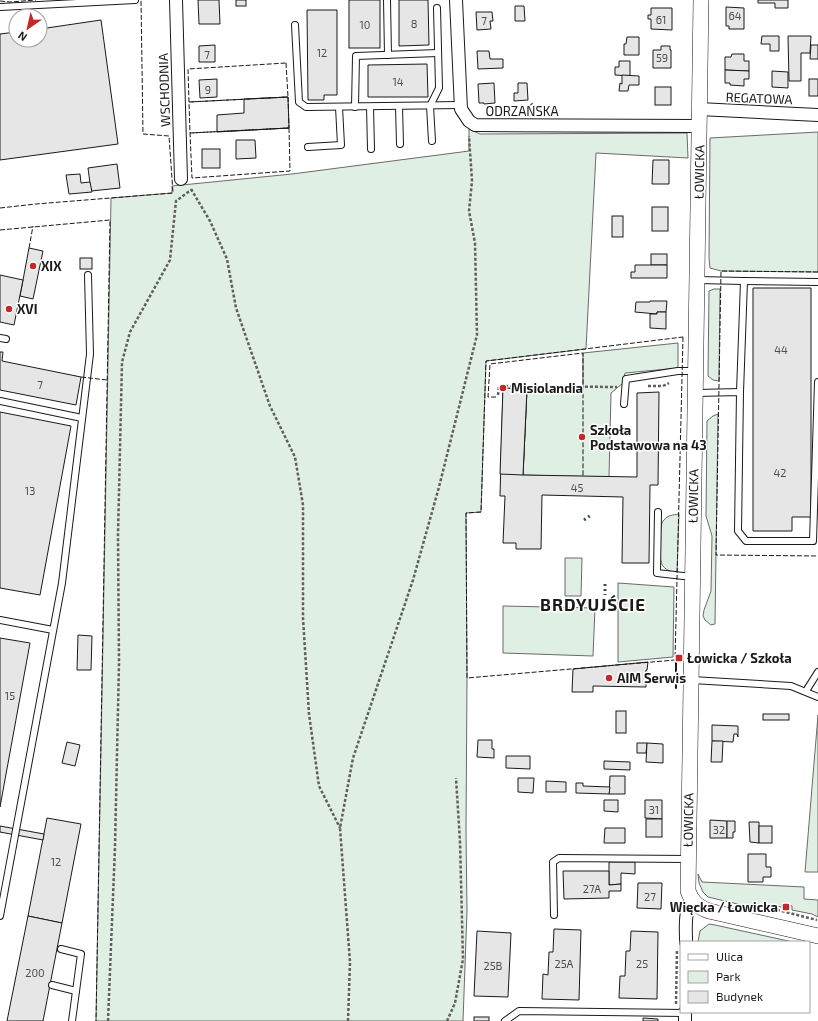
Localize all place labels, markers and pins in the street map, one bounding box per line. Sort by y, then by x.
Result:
place label: XIX [41,258,62,274]
marker: XIX [28,261,38,271]
place label: XVI [17,301,38,317]
marker: XVI [4,304,14,314]
place label: Misiolandia [511,380,583,396]
marker: Misiolandia [498,383,508,393]
place label: Szkoła Podstawowa na 43 [590,422,707,453]
marker: Szkoła Podstawowa na 43 [577,432,587,442]
place label: Łowicka / Szkoła [687,650,792,666]
marker: Łowicka / Szkoła [674,653,684,663]
place label: AIM Serwis [617,670,686,686]
marker: AIM Serwis [604,673,614,683]
place label: Więcka / Łowicka [670,899,778,915]
marker: Więcka / Łowicka [781,902,791,912]

